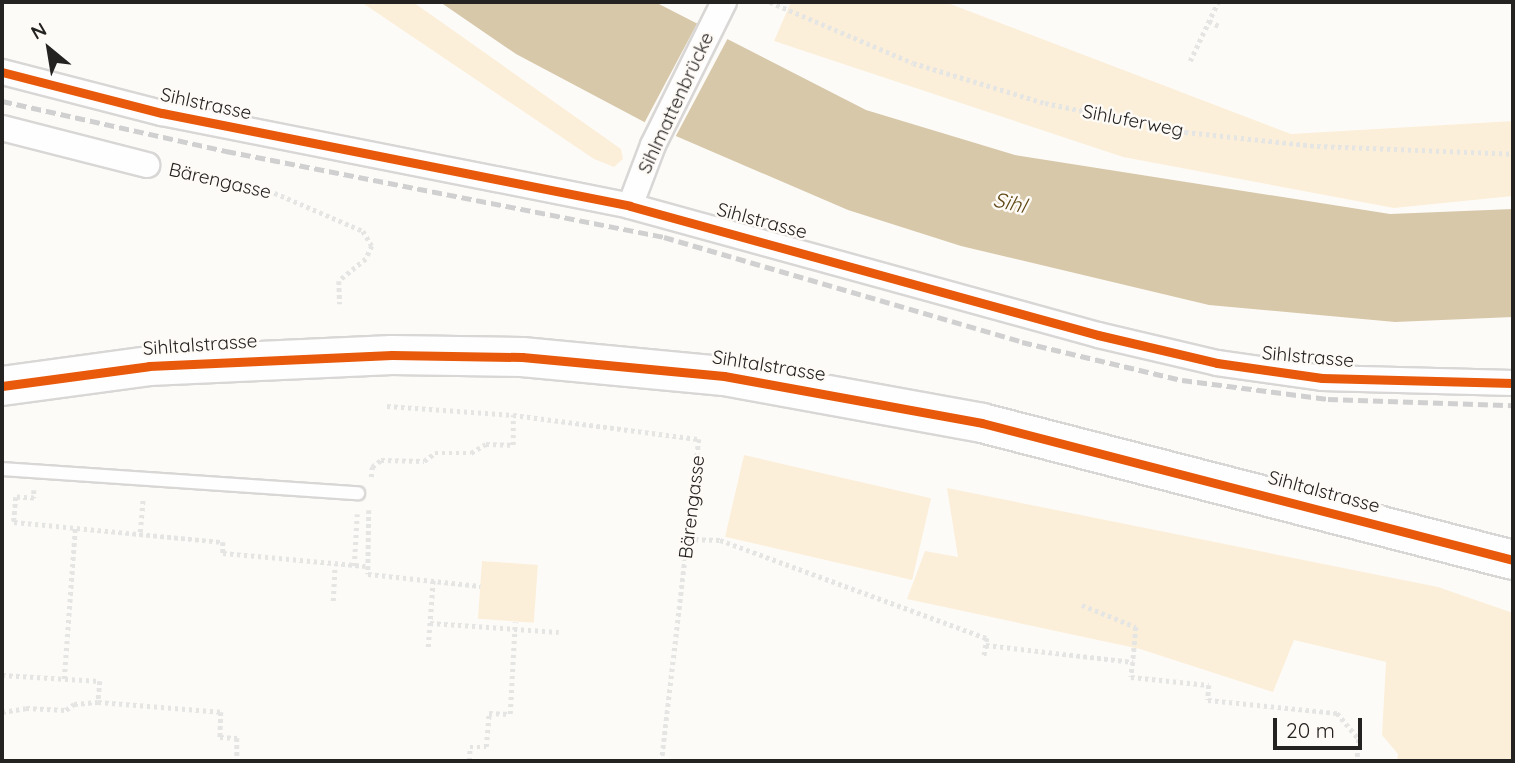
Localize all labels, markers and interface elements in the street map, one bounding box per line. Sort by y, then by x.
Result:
north arrow [14,14,84,84]
text: N [26,17,51,45]
street label: Sihlmattenbrücke [633,29,719,177]
street label: Sihlstrasse [158,83,254,125]
street label: Sihluferweg [1080,100,1186,142]
street label: Bärengasse [167,158,273,204]
water label: Sihl [991,186,1029,218]
street label: Sihlstrasse [714,198,810,244]
street label: Sihltalstrasse [142,330,258,360]
street label: Sihlstrasse [1261,342,1355,372]
street label: Sihltalstrasse [711,346,827,386]
street label: Bärengasse [674,454,710,560]
street label: Sihltalstrasse [1266,466,1382,518]
scale bar [1277,704,1366,748]
text: 20 m [1286,717,1335,743]

